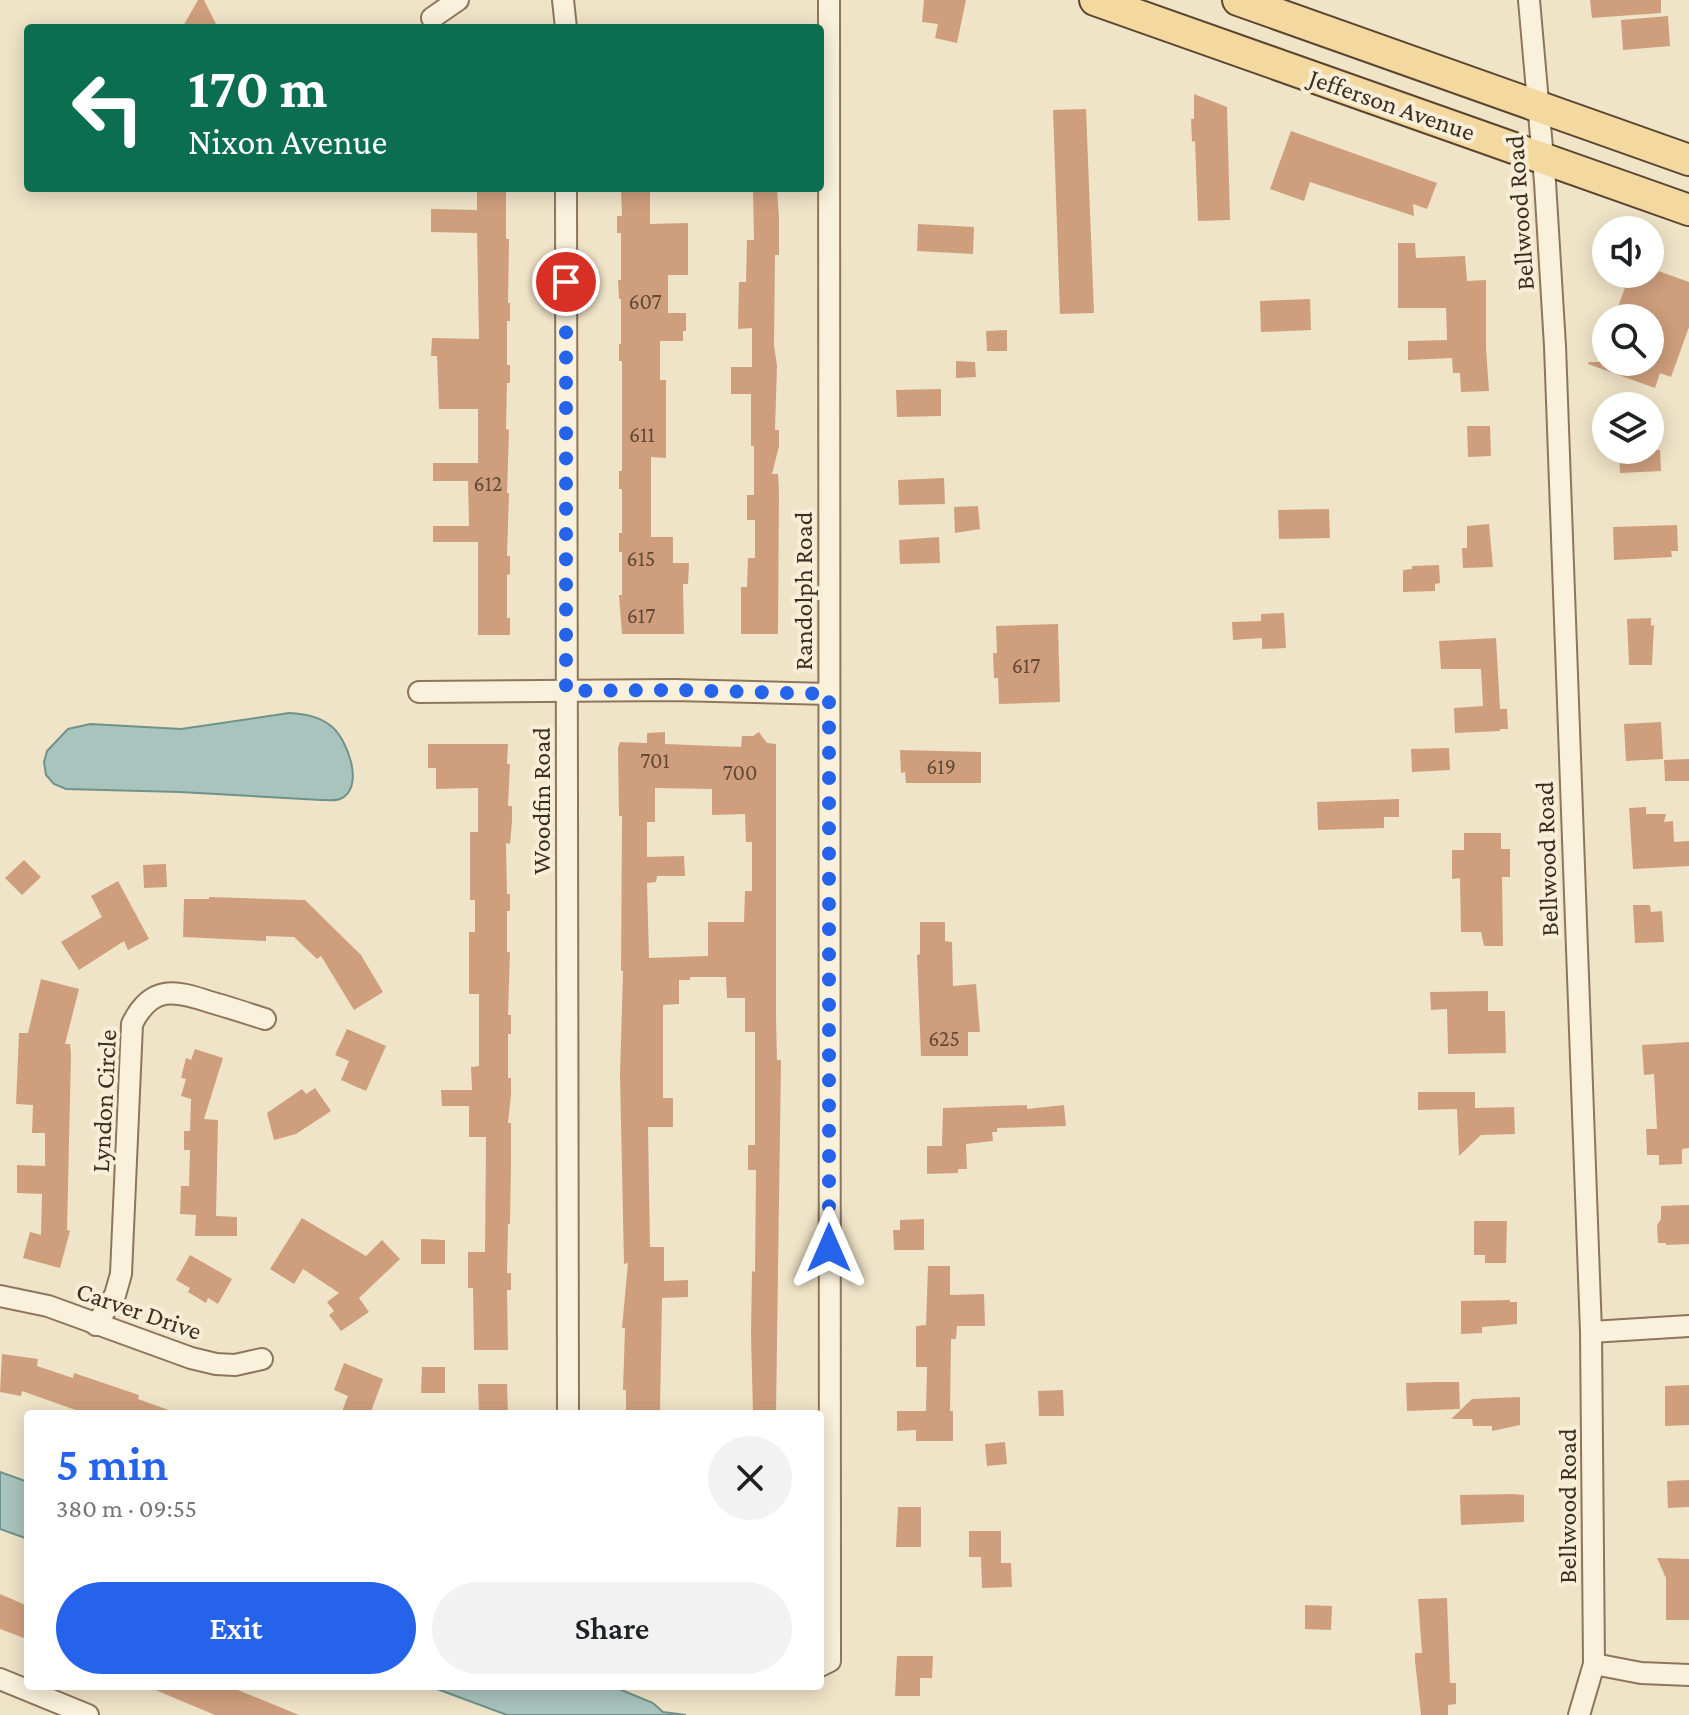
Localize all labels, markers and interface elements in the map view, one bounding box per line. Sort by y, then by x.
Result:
icon: left [56,56,160,160]
text: 170 m [188,57,327,119]
street label: Jefferson Avenue [1303,62,1479,147]
text: Nixon Avenue [188,122,387,162]
street label: Bellwood Road [1500,134,1540,291]
map controls [1592,216,1664,464]
button: sound [1592,216,1664,288]
pin [532,248,600,316]
icon: arrive [544,260,588,304]
house number: 607 [628,289,662,314]
button: search [1592,304,1664,376]
button: layers [1592,392,1664,464]
house number: 611 [629,422,655,447]
house number: 612 [474,471,502,496]
street label: Randolph Road [789,511,818,670]
house number: 615 [627,546,655,571]
house number: 617 [627,603,655,628]
house number: 617 [1012,653,1040,678]
street label: Woodfin Road [527,727,556,875]
house number: 701 [640,748,670,773]
house number: 619 [926,754,956,779]
house number: 700 [723,760,757,785]
street label: Bellwood Road [1530,781,1564,937]
house number: 625 [928,1026,960,1051]
street label: Lyndon Circle [86,1029,122,1173]
position arrow [787,1206,871,1290]
street label: Carver Drive [73,1276,205,1346]
street label: Bellwood Road [1553,1428,1582,1584]
button: close [708,1436,792,1520]
text: 5 min [56,1437,168,1490]
text: 380 m · 09:55 [56,1494,197,1523]
button: Exit [56,1582,416,1674]
button: Share [432,1582,792,1674]

